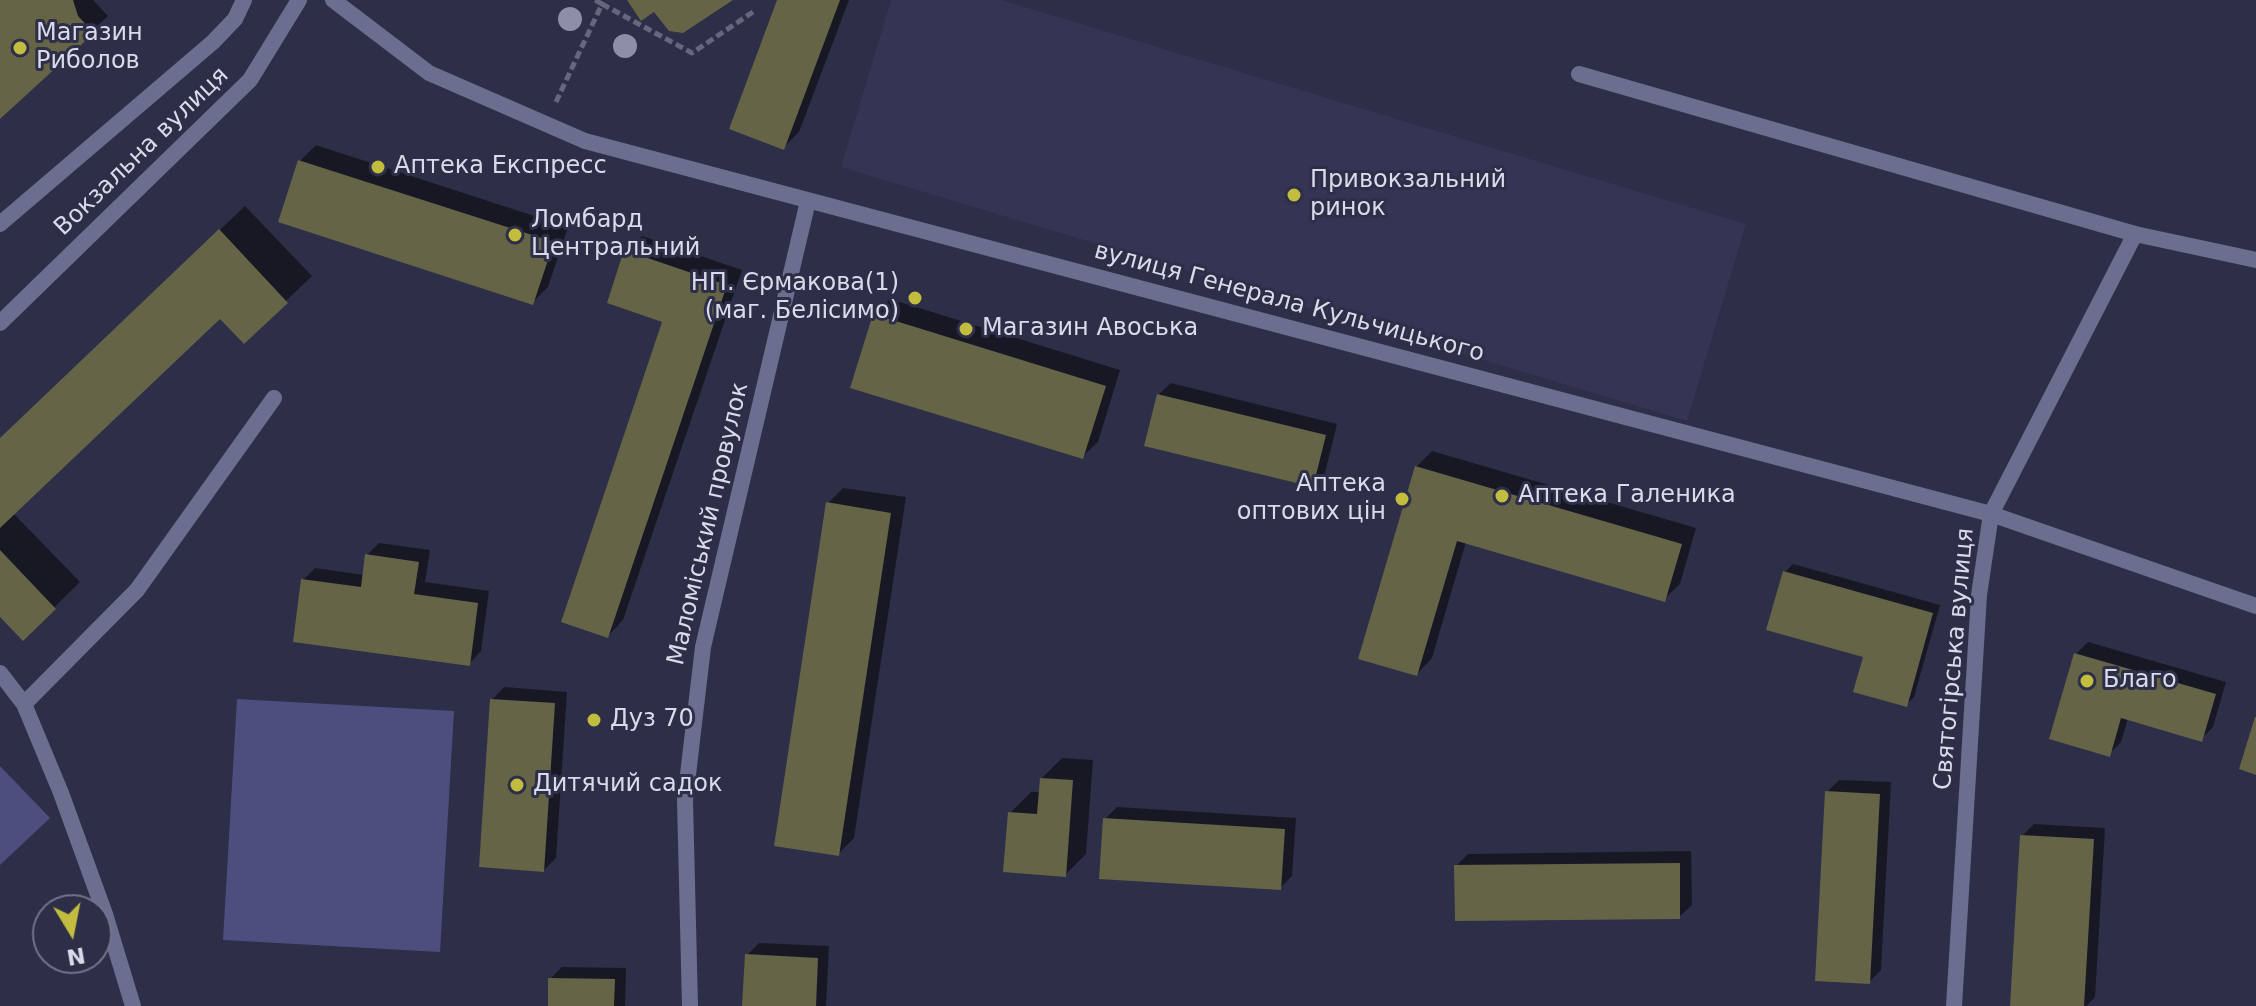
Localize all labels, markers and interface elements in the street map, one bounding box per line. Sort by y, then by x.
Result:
place label: Магазин Риболов [36,20,143,76]
marker: Магазин Риболов [11,39,29,57]
street label: Вокзальна вулиця [49,62,235,242]
place label: Аптека Експресс [394,153,607,181]
marker: Аптека Експресс [369,158,387,176]
place label: Привокзальний ринок [1310,167,1506,223]
marker: Привокзальний ринок [1285,186,1303,204]
place label: Ломбард Центральний [531,207,700,263]
marker: Ломбард Центральний [506,226,524,244]
street label: вулиця Генерала Кульчицького [1091,237,1487,369]
place label: НП. Єрмакова(1) (маг. Белісимо) [691,270,899,326]
marker: НП. Єрмакова(1) (маг. Белісимо) [906,289,924,307]
place label: Магазин Авоська [982,315,1198,343]
marker: Магазин Авоська [957,320,975,338]
street label: Маломіський провулок [662,380,756,668]
place label: Аптека оптових цін [1237,471,1386,527]
place label: Аптека Галеника [1518,482,1736,510]
marker: Аптека Галеника [1493,487,1511,505]
marker: Аптека оптових цін [1393,490,1411,508]
street label: Святогірська вулиця [1929,527,1981,791]
place label: Благо [2103,667,2177,695]
marker: Благо [2078,672,2096,690]
place label: Дуз 70 [610,706,694,734]
marker: Дуз 70 [585,711,603,729]
place label: Дитячий садок [533,771,722,799]
marker: Дитячий садок [508,776,526,794]
north arrow [32,894,112,974]
text: N [65,942,87,970]

